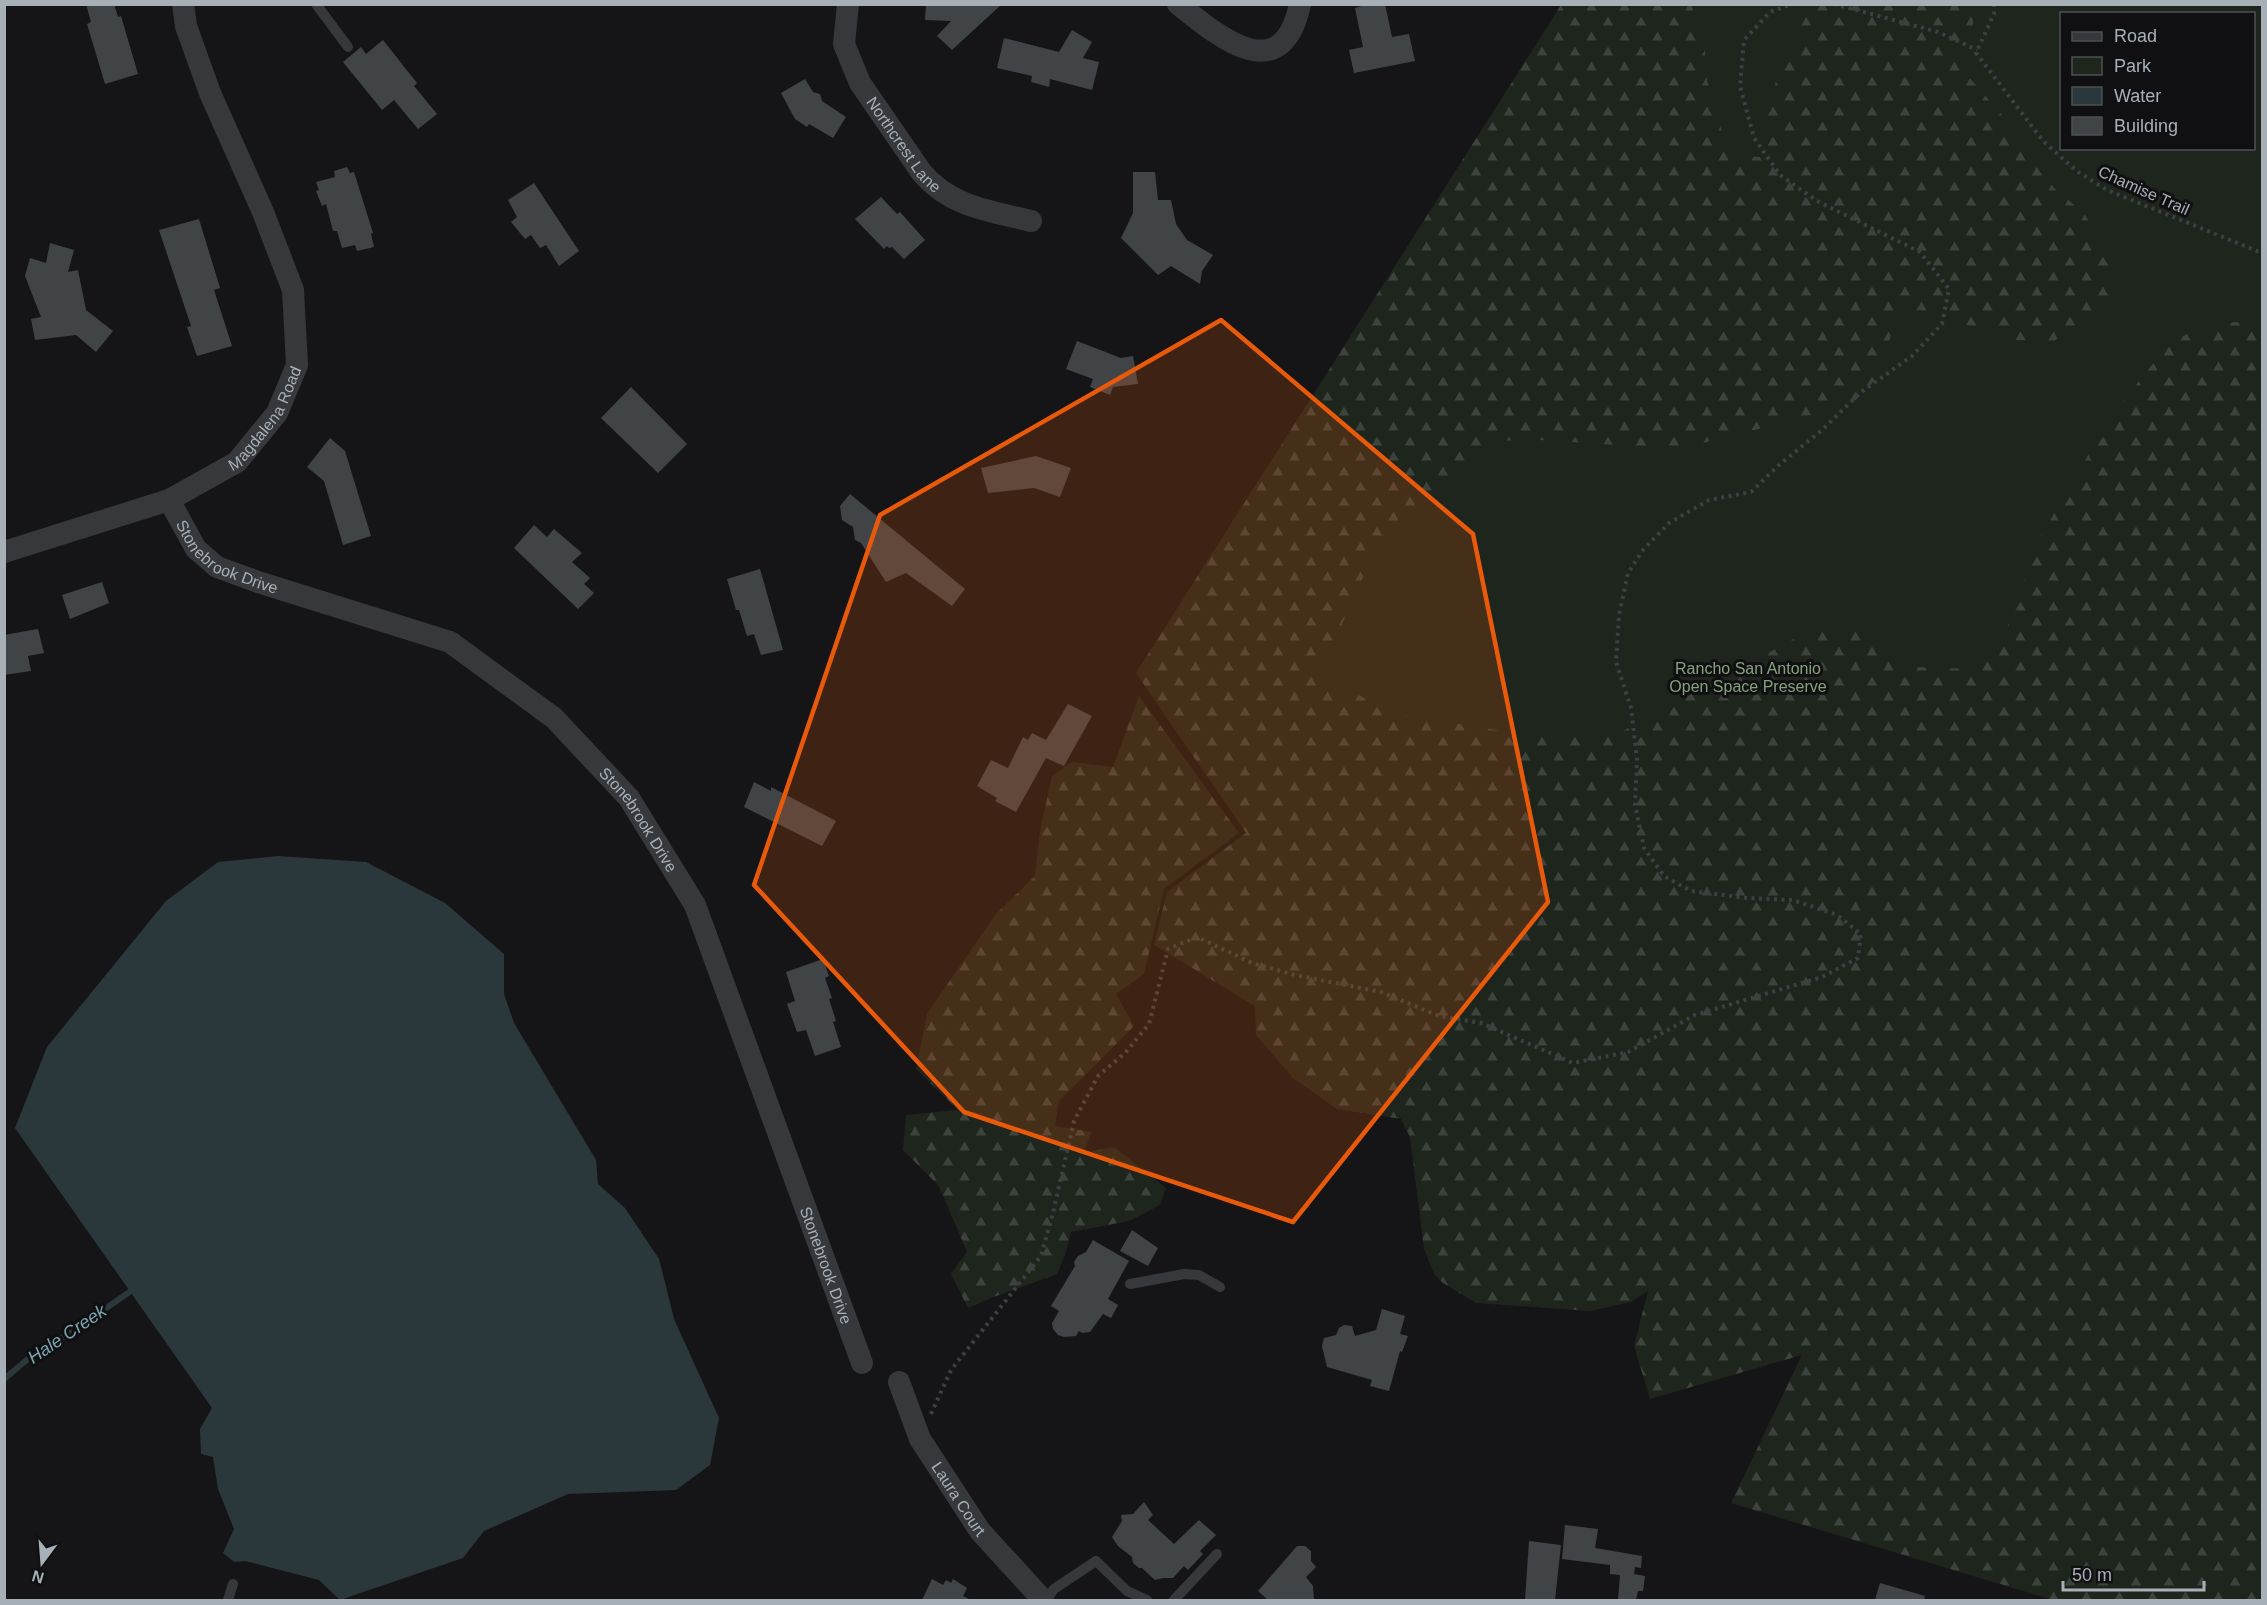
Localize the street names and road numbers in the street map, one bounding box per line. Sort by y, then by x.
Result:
street label: Northcrest Lane [863,94,944,196]
street label: Chamise Trail [2096,163,2192,218]
street label: Magdalena Road [225,364,304,474]
street label: Stonebrook Drive [173,517,280,597]
street label: Stonebrook Drive [596,764,680,875]
street label: Stonebrook Drive [797,1204,855,1326]
street label: Laura Court [928,1459,989,1540]

